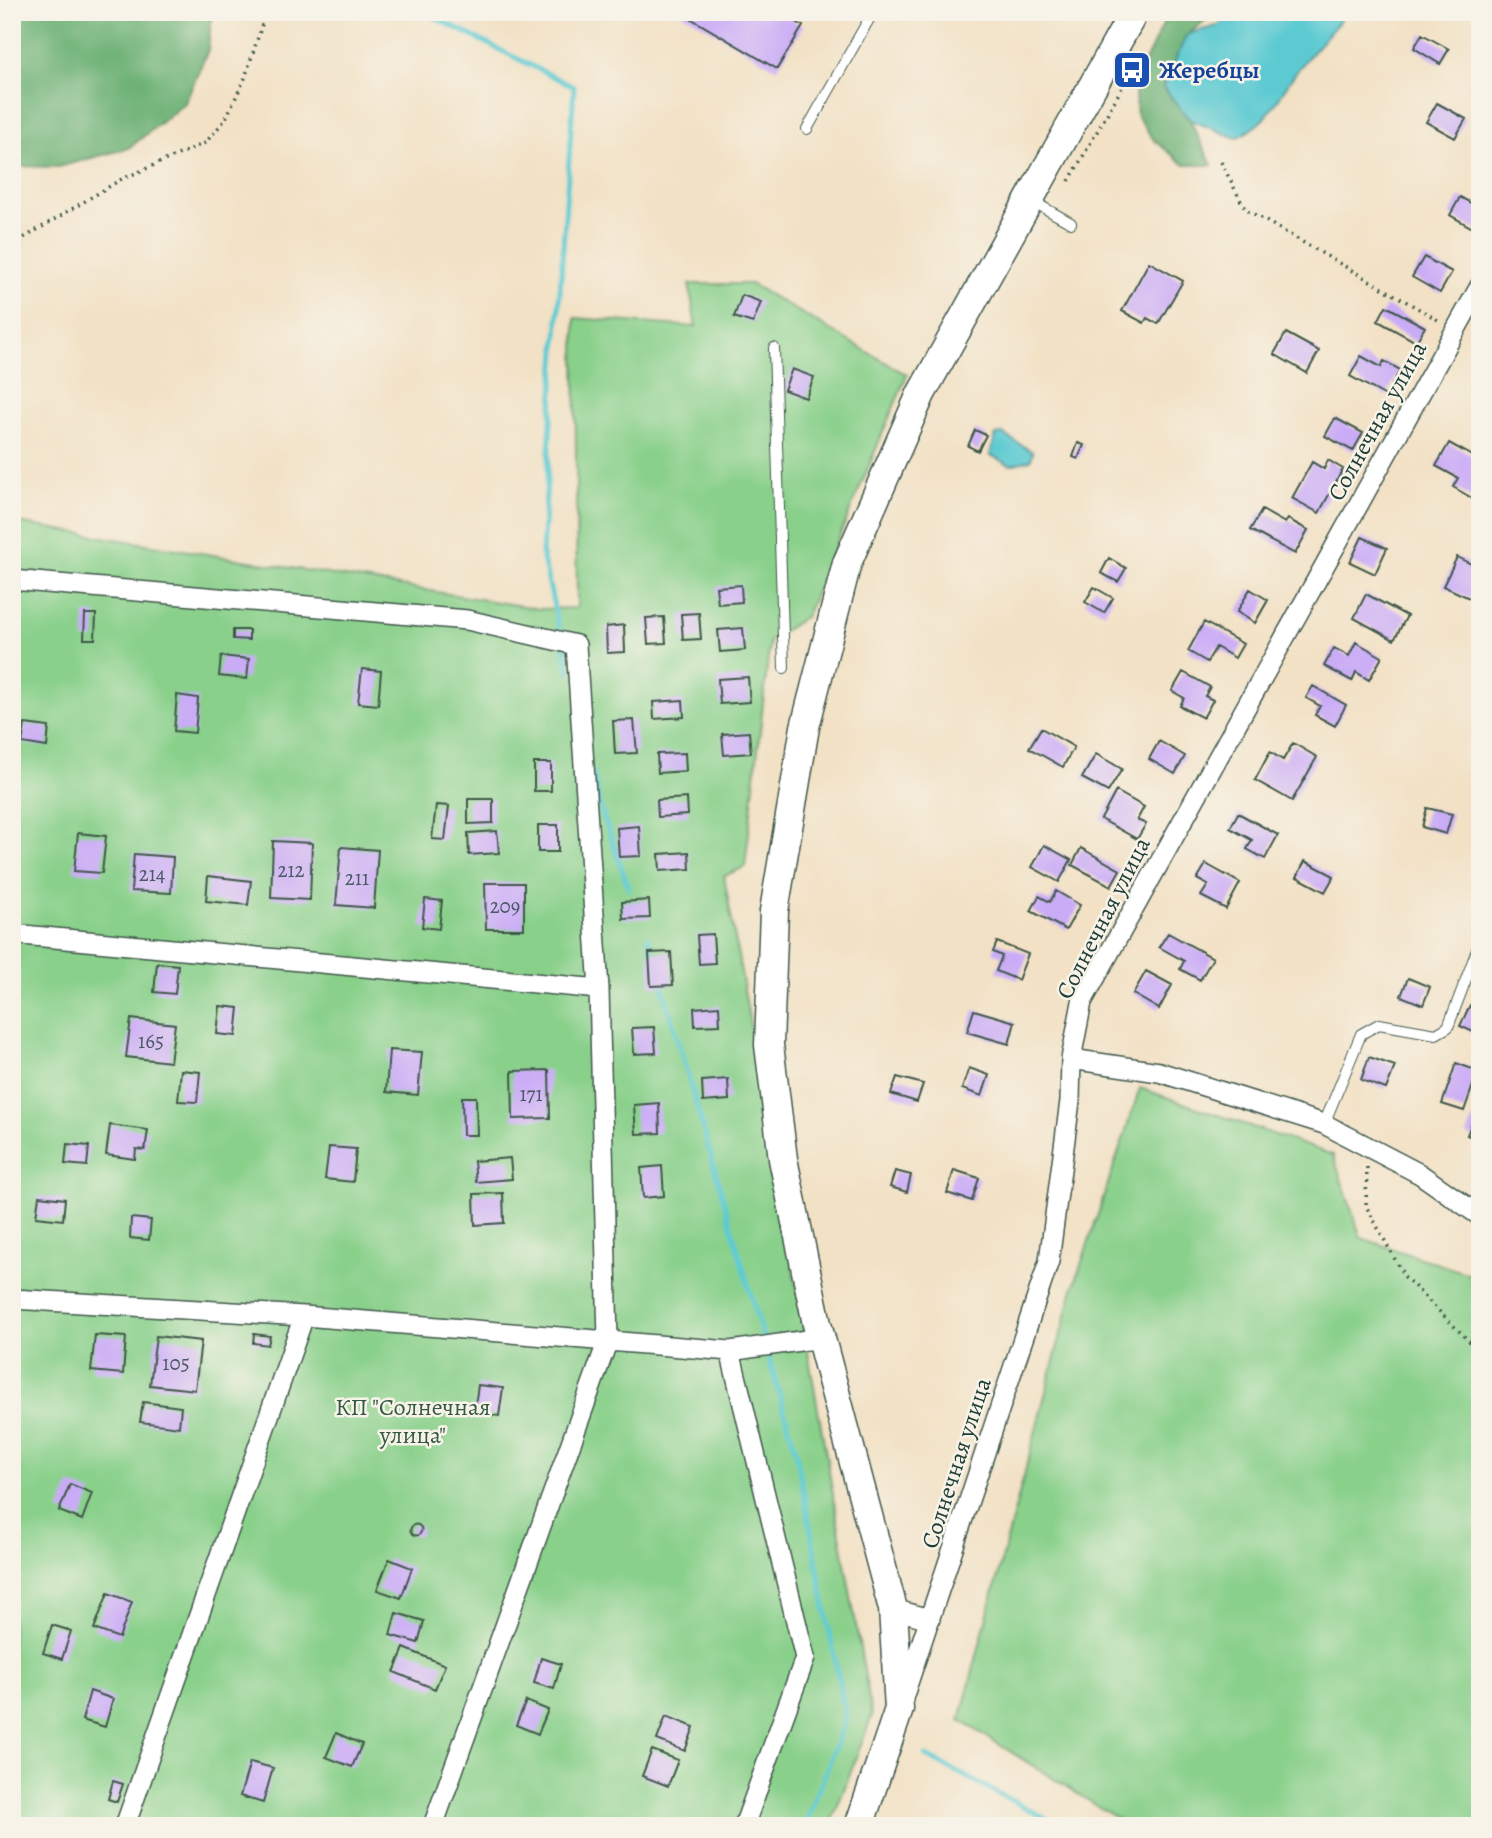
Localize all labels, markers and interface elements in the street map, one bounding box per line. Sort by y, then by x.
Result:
bus stop icon: Жеребцы [1111,49,1153,91]
place label: Жеребцы [1159,54,1260,86]
street label: Солнечная улица [1320,336,1434,506]
street label: Солнечная улица [1048,832,1158,1004]
house number: 212 [277,856,305,884]
house number: 214 [139,860,165,888]
house number: 211 [345,864,369,892]
house number: 209 [490,892,520,920]
house number: 165 [138,1027,164,1055]
house number: 171 [519,1080,543,1108]
house number: 105 [162,1349,190,1377]
street label: Солнечная улица [913,1374,999,1552]
park label: КП "Солнечная улица" [335,1391,491,1451]

